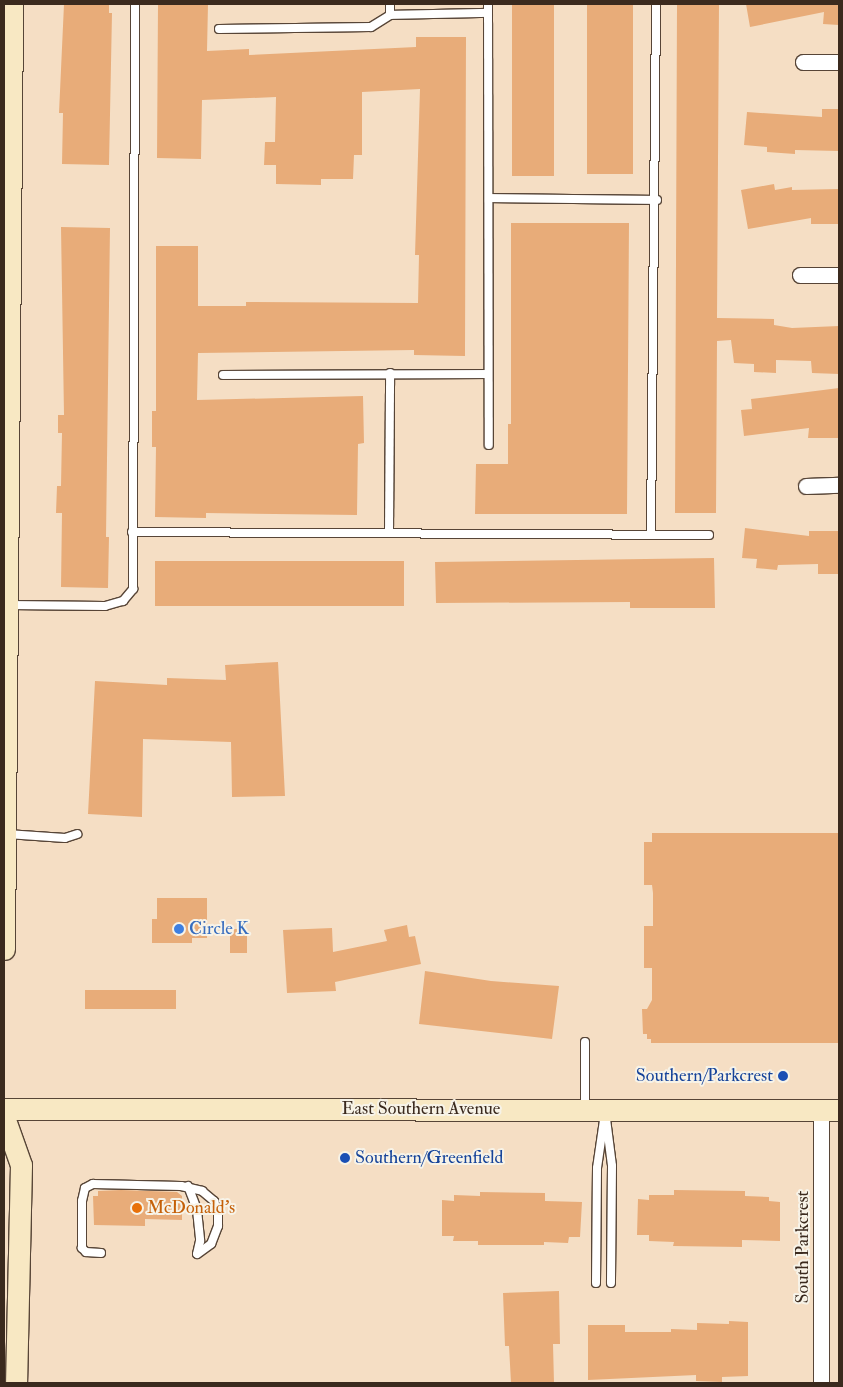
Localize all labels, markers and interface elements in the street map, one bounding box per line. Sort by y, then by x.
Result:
place label: Circle K [189,918,249,940]
marker: Circle K [173,923,185,935]
place label: Southern/Parkcrest [636,1065,773,1087]
marker: Southern/Parkcrest [777,1070,789,1082]
street label: East Southern Avenue [342,1098,500,1120]
place label: Southern/Greenfield [355,1147,503,1169]
marker: Southern/Greenfield [339,1152,351,1164]
street label: South Parkcrest [792,1191,814,1303]
place label: McDonald's [147,1197,235,1219]
marker: McDonald's [131,1202,143,1214]

